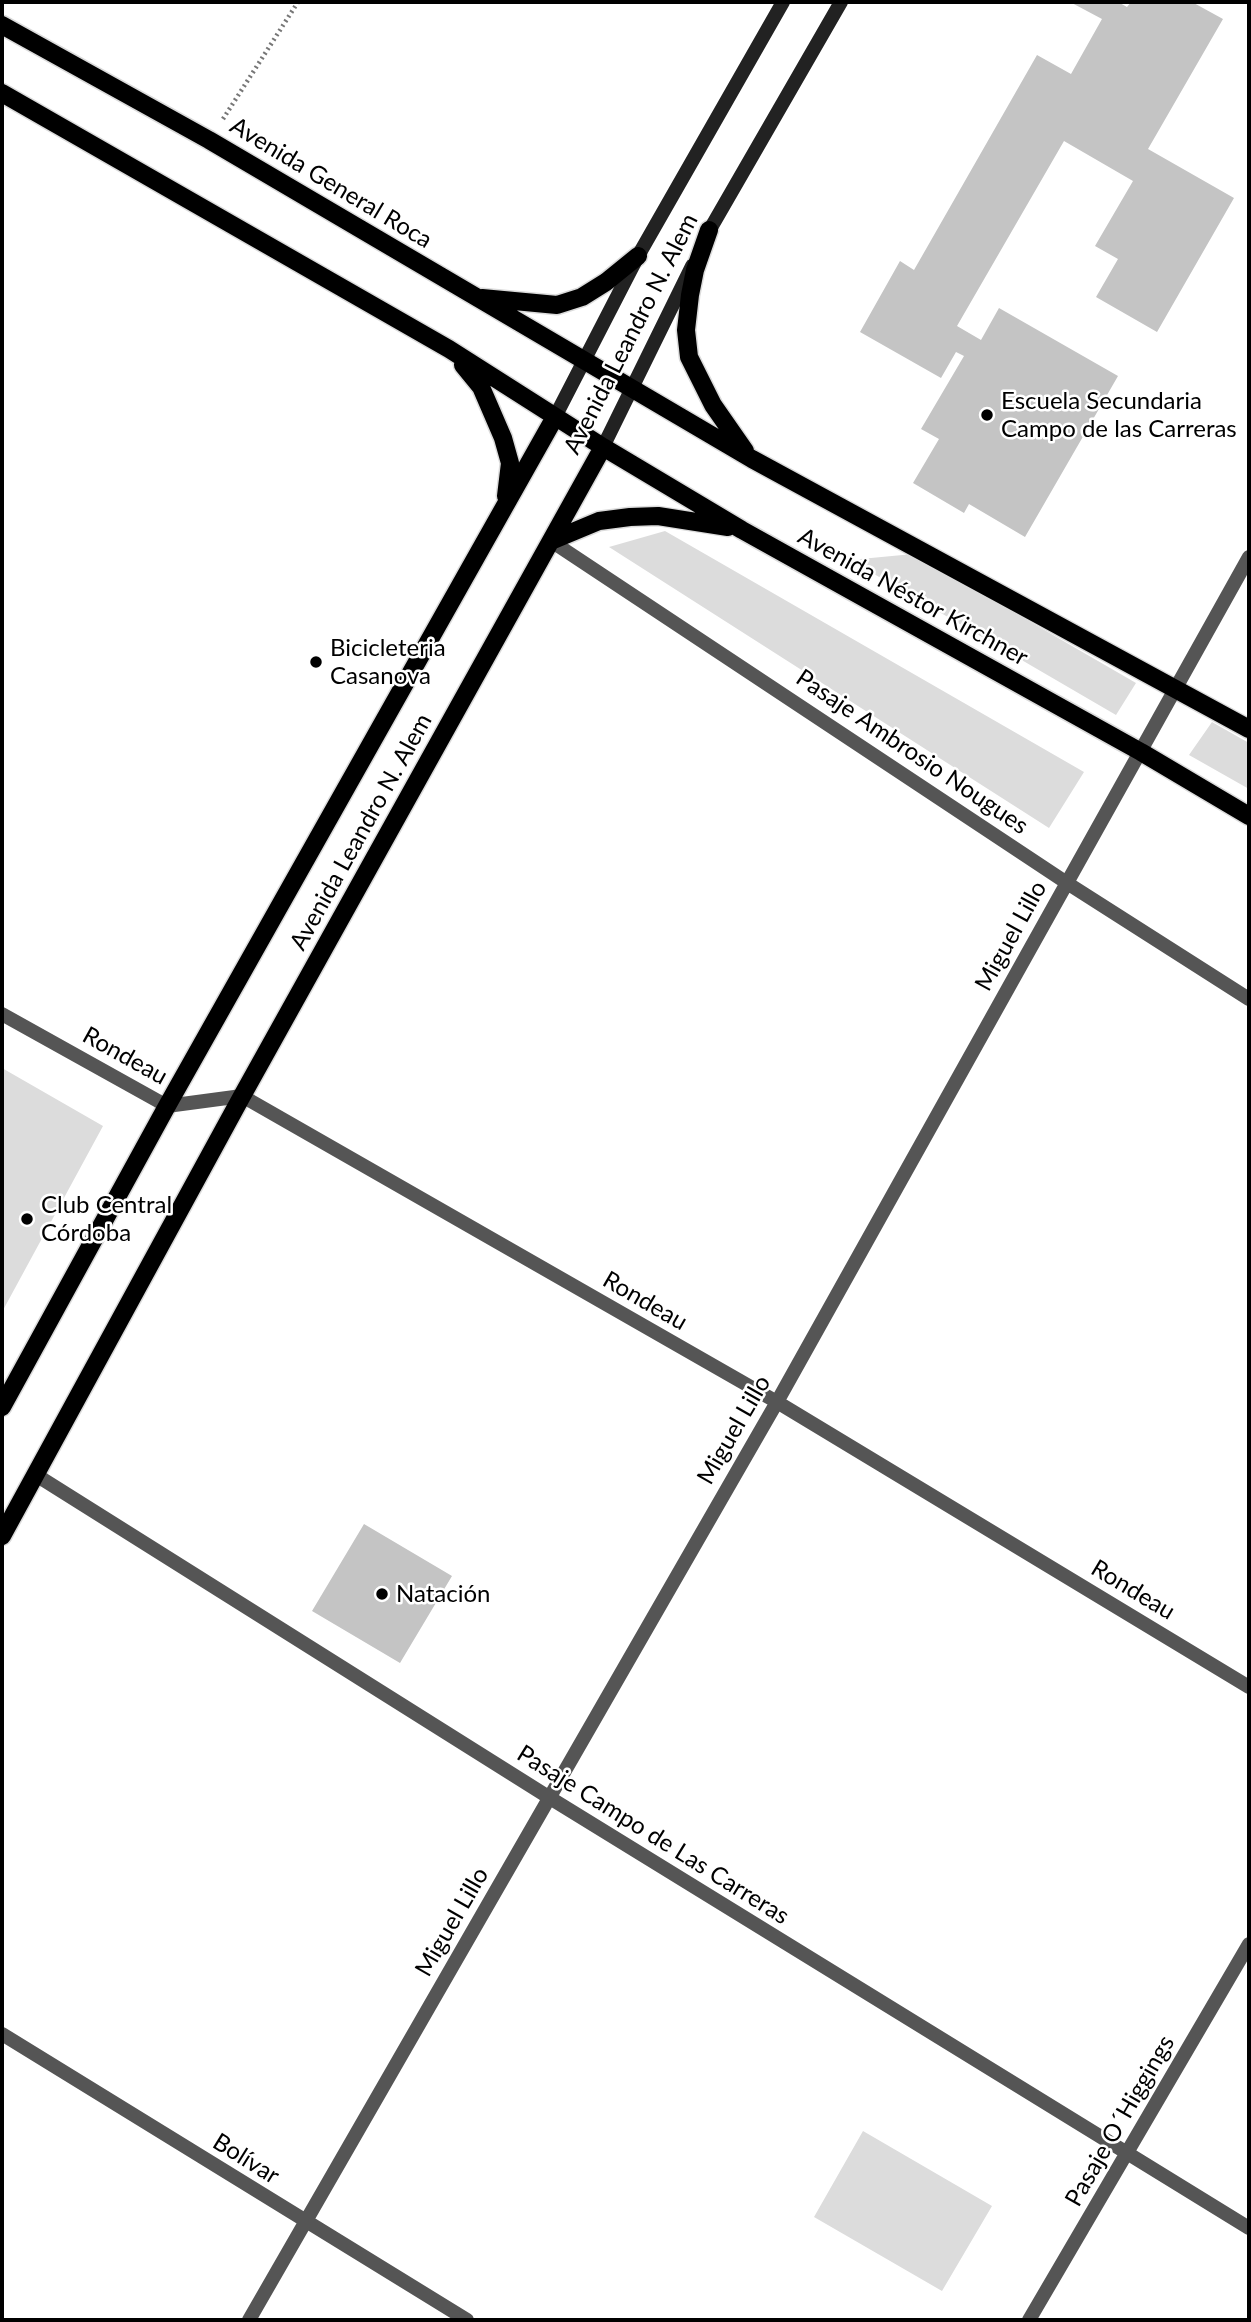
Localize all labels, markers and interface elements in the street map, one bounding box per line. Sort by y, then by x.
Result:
street label: Avenida General Roca [225,111,437,255]
street label: Avenida Leandro N. Alem [558,209,704,459]
place label: Escuela Secundaria Campo de las Carreras [1001,387,1237,443]
marker: Escuela Secundaria Campo de las Carreras [979,407,995,423]
street label: Avenida Néstor Kirchner [793,522,1033,672]
place label: Bicicleteria Casanova [330,634,446,690]
marker: Bicicleteria Casanova [308,654,324,670]
street label: Pasaje Ambrosio Nougues [790,663,1034,841]
street label: Avenida Leandro N. Alem [284,709,438,955]
street label: Miguel Lillo [969,876,1053,996]
street label: Rondeau [77,1021,173,1091]
place label: Club Central Córdoba [41,1191,172,1247]
marker: Club Central Córdoba [19,1211,35,1227]
street label: Rondeau [598,1265,692,1337]
street label: Miguel Lillo [691,1370,777,1490]
street label: Rondeau [1086,1554,1180,1626]
place label: Natación [396,1580,490,1608]
marker: Natación [374,1586,390,1602]
street label: Pasaje Campo de Las Carreras [512,1739,794,1931]
street label: Miguel Lillo [409,1862,495,1982]
street label: Pasaje O´Higgings [1059,2030,1181,2212]
street label: Bolívar [207,2127,285,2191]

